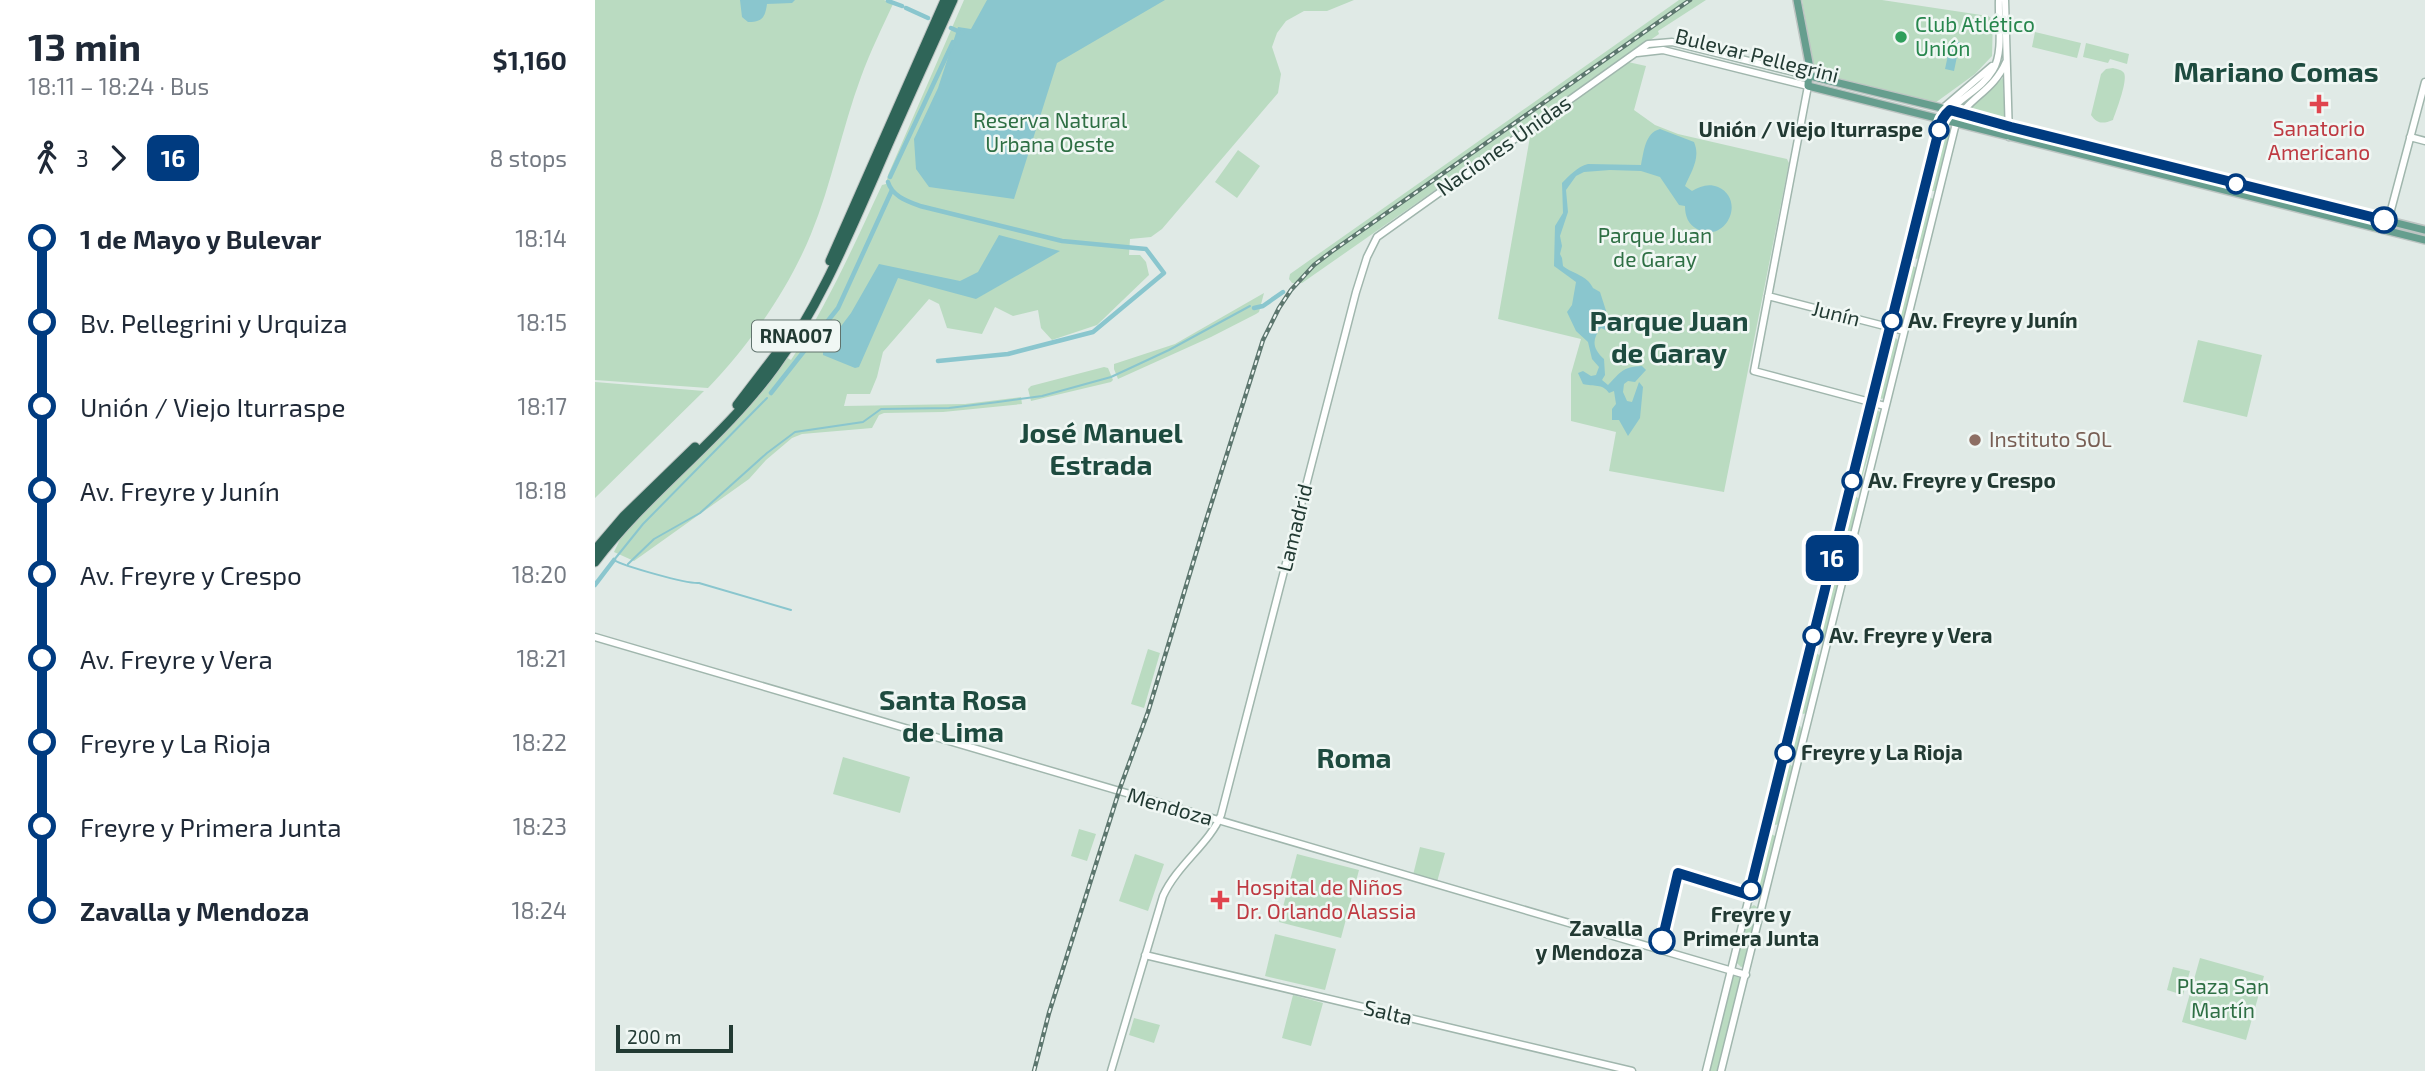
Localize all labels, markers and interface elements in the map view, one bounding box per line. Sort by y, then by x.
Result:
place label: Club Atlético Unión [1915,11,2035,60]
street label: Bulevar Pellegrini [1673,22,1842,87]
text: 13 min [28,23,141,69]
marker: Club Atlético Unión [1893,29,1909,45]
text: $1,160 [493,44,567,75]
district label: Mariano Comas [2173,54,2379,88]
text: 18:11 – 18:24 · Bus [28,72,209,100]
street label: Naciones Unidas [1431,89,1575,200]
marker: Sanatorio Americano [2309,94,2329,114]
park label: Reserva Natural Urbana Oeste [973,107,1128,156]
place label: Sanatorio Americano [2268,115,2370,164]
place label: Unión / Viejo Iturraspe [1699,116,1923,141]
marker: Unión / Viejo Iturraspe [1929,120,1949,140]
icon: walk [28,139,66,177]
icon: forward [99,139,137,177]
text: 16 [161,143,185,172]
text: 3 [76,144,89,172]
text: 8 stops [489,144,567,172]
unlabelled marker [2226,174,2246,194]
unlabelled marker [2371,207,2397,233]
park label: Parque Juan de Garay [1598,222,1712,271]
text: 1 de Mayo y Bulevar [80,223,321,254]
text: 18:14 [515,224,567,252]
street label: Junín [1810,295,1863,331]
district label: Parque Juan de Garay [1589,303,1749,369]
text: Bv. Pellegrini y Urquiza [80,307,348,338]
place label: Av. Freyre y Junín [1908,307,2078,333]
text: 18:15 [517,308,567,336]
marker: Av. Freyre y Junín [1882,311,1902,331]
road number: RNA007 [752,320,840,352]
text: Unión / Viejo Iturraspe [80,391,345,422]
text: 18:17 [518,392,567,420]
district label: José Manuel Estrada [1019,415,1184,481]
place label: Instituto SOL [1989,426,2112,451]
marker: Instituto SOL [1967,432,1983,448]
place label: Av. Freyre y Crespo [1868,467,2056,493]
marker: Av. Freyre y Crespo [1842,471,1862,491]
text: Av. Freyre y Junín [80,475,280,506]
text: 18:18 [515,476,567,504]
street label: Lamadrid [1271,481,1317,574]
line badge: 16 [1801,535,1863,581]
text: 16 [1820,543,1844,572]
text: Av. Freyre y Crespo [80,559,302,590]
text: 18:20 [512,560,567,588]
place label: Av. Freyre y Vera [1829,622,1993,648]
marker: Av. Freyre y Vera [1803,626,1823,646]
text: Av. Freyre y Vera [80,643,273,674]
text: 18:21 [516,644,567,672]
district label: Santa Rosa de Lima [879,682,1027,748]
text: Freyre y La Rioja [80,727,271,758]
text: 18:22 [513,728,567,756]
place label: Freyre y La Rioja [1801,739,1963,765]
district label: Roma [1316,740,1392,774]
marker: Freyre y La Rioja [1775,743,1795,763]
street label: Mendoza [1125,781,1216,830]
text: Freyre y Primera Junta [80,811,341,842]
text: 18:23 [513,812,567,840]
place label: Hospital de Niños Dr. Orlando Alassia [1236,874,1416,923]
marker: Freyre y Primera Junta [1741,880,1761,900]
marker: Hospital de Niños Dr. Orlando Alassia [1210,890,1230,910]
text: Zavalla y Mendoza [80,895,309,926]
text: 18:24 [511,896,567,924]
place label: Freyre y Primera Junta [1683,901,1819,950]
place label: Zavalla y Mendoza [1535,915,1643,965]
marker: Zavalla y Mendoza [1649,928,1675,954]
park label: Plaza San Martín [2177,973,2269,1022]
street label: Salta [1362,994,1415,1029]
scale bar [616,1022,733,1054]
text: 200 m [627,1025,681,1048]

